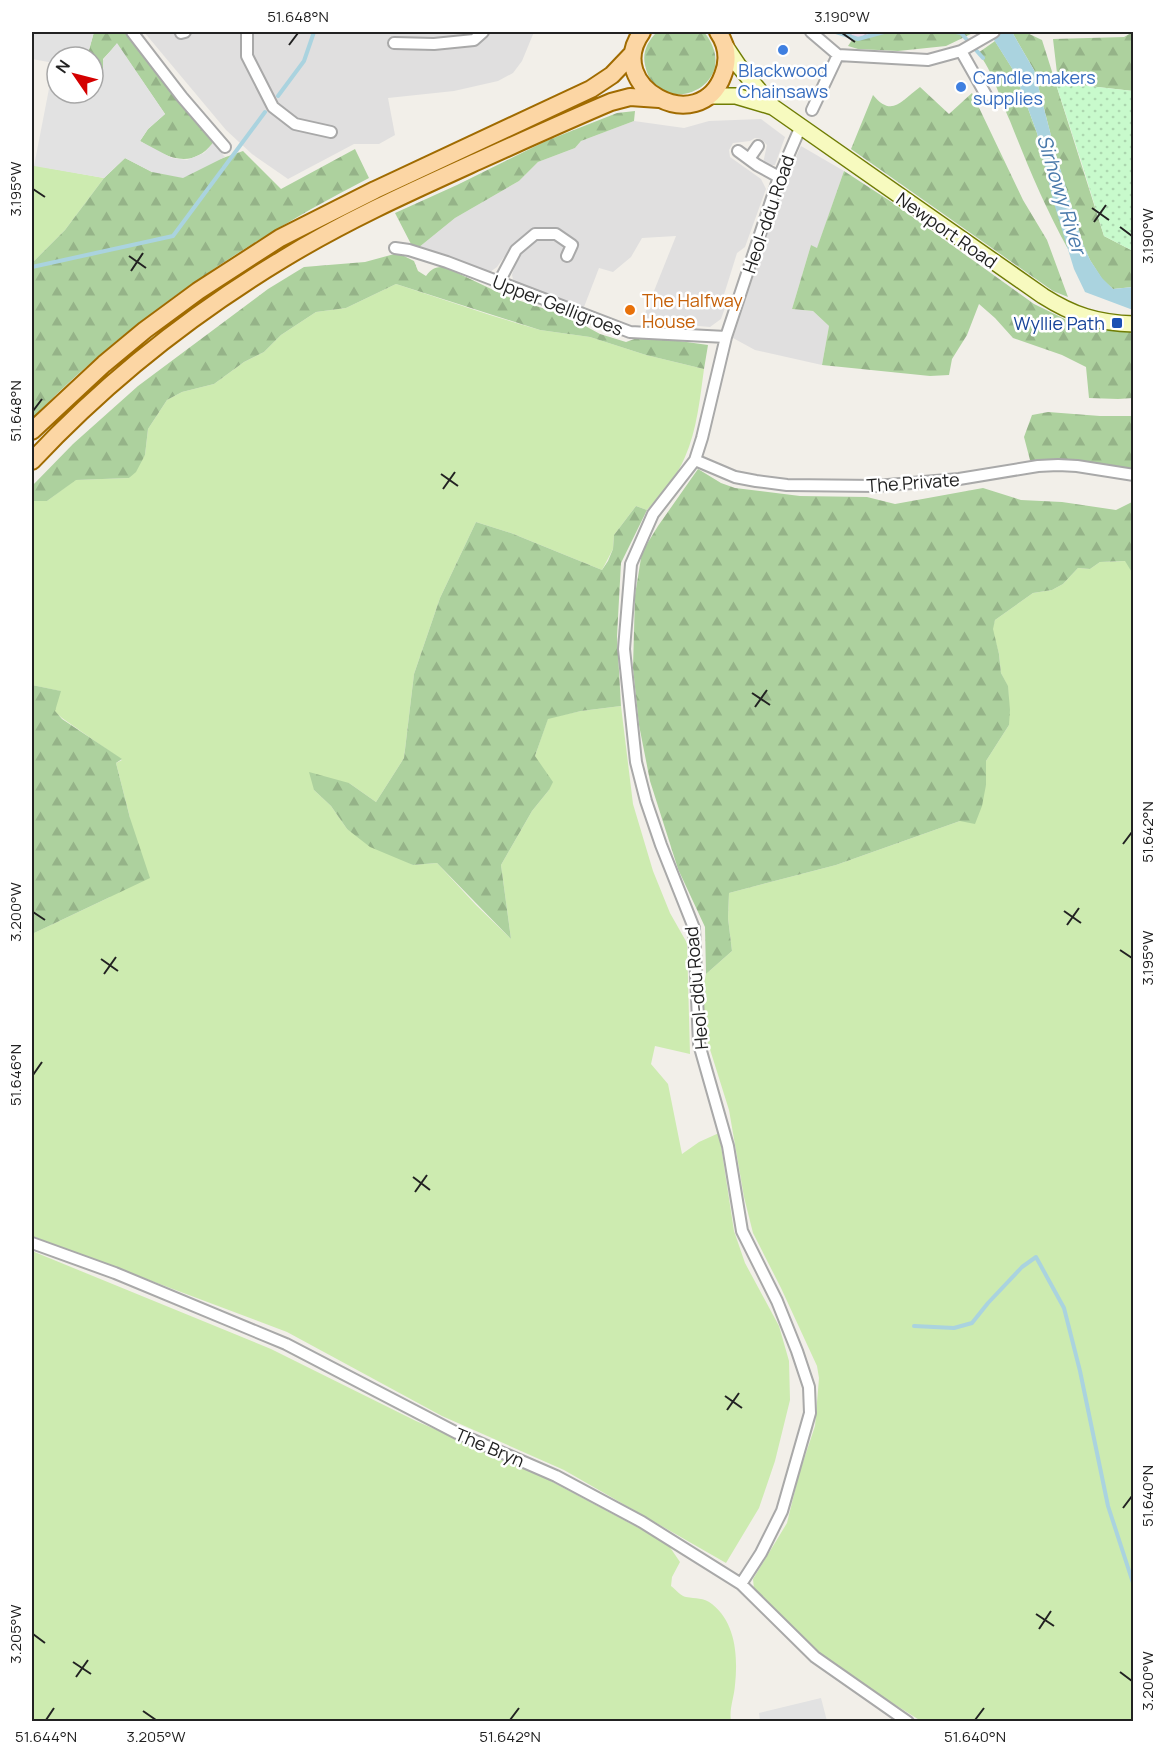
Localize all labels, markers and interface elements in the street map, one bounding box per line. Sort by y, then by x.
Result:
text: 51.648°N [267,6,329,27]
text: 3.190°W [814,6,870,27]
marker: Blackwood Chainsaws [776,43,790,57]
north arrow [45,45,105,105]
text: N [50,55,75,77]
place label: Blackwood Chainsaws [738,58,828,103]
place label: Candle makers supplies [973,65,1096,110]
marker: Candle makers supplies [954,80,968,94]
water label: Sirhowy River [1031,131,1094,260]
street label: Heol-ddu Road [737,152,799,276]
text: 3.195°W [5,162,26,216]
street label: Newport Road [892,186,1002,274]
text: 3.190°W [1137,208,1158,264]
street label: Upper Gelligroes [489,269,627,341]
place label: The Halfway House [642,288,743,333]
marker: The Halfway House [623,303,637,317]
place label: Wyllie Path [1014,311,1105,335]
marker: Wyllie Path [1110,316,1124,330]
text: 51.648°N [5,380,26,442]
street label: The Private [866,467,960,497]
text: 51.642°N [1137,801,1158,863]
text: 3.200°W [5,882,26,942]
street label: Heol-ddu Road [679,925,713,1051]
text: 3.195°W [1137,931,1158,985]
text: 51.646°N [5,1044,26,1106]
street label: The Bryn [452,1422,528,1472]
text: 51.640°N [1137,1465,1158,1527]
text: 3.205°W [5,1604,26,1664]
text: 3.200°W [1137,1651,1158,1711]
text: 51.644°N [15,1726,77,1747]
text: 3.205°W [126,1726,186,1747]
text: 51.642°N [479,1726,541,1747]
text: 51.640°N [944,1726,1006,1747]

